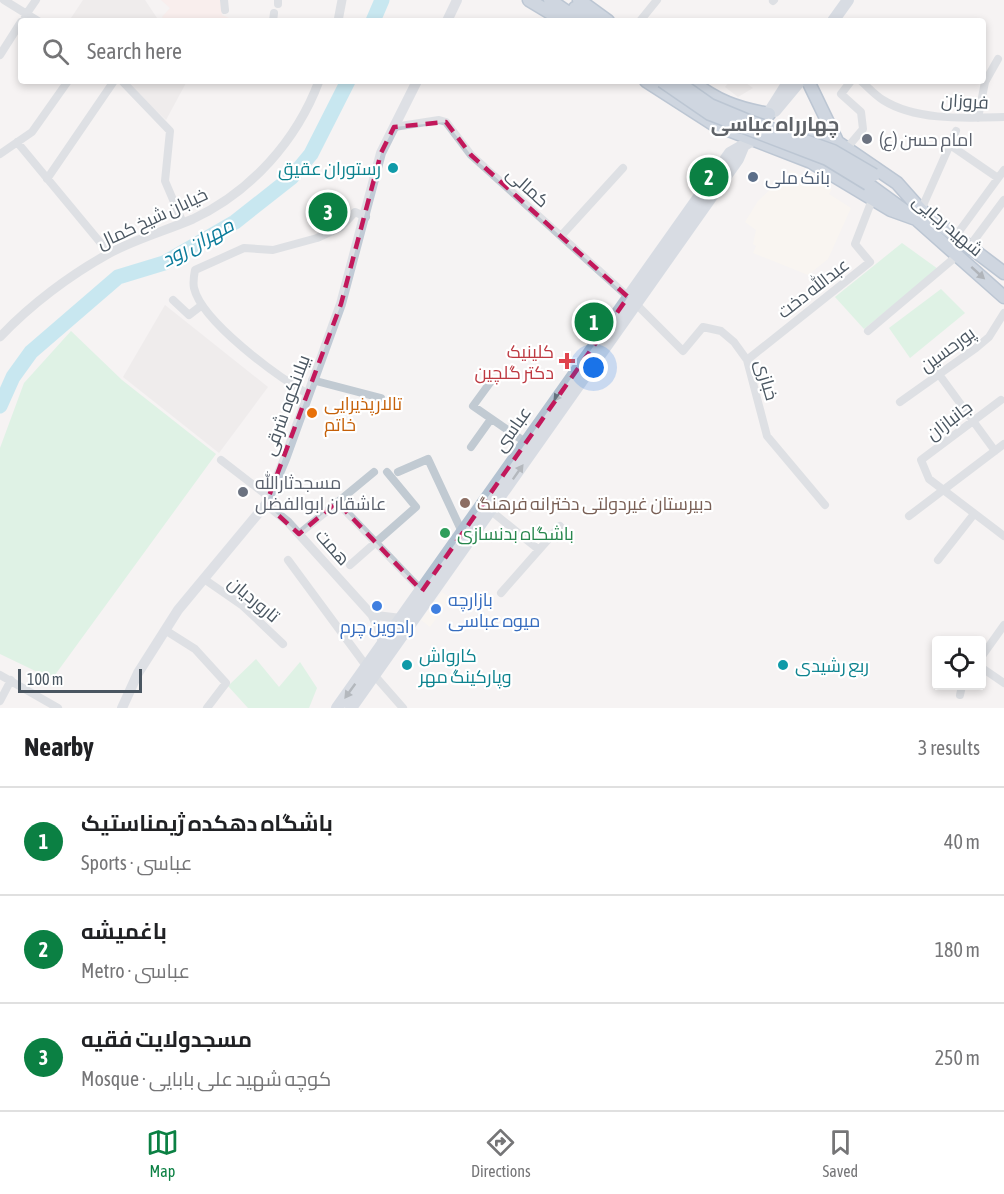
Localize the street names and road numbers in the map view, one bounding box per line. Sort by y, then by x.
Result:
street label: فروزان [941,89,989,114]
street label: کمالی [502,163,553,212]
street label: خیابان شیخ کمال [93,183,212,255]
street label: شهید رجایی [908,190,987,261]
street label: عبدالله دخت [772,253,853,323]
street label: پورحسین [915,322,980,378]
street label: بیلانکوه شرقی [258,352,315,458]
street label: خبازی [750,357,783,403]
street label: جانبازان [922,396,977,445]
street label: عباسى [489,402,536,456]
street label: همت [311,525,355,569]
street label: تاروردیان [224,572,284,627]

